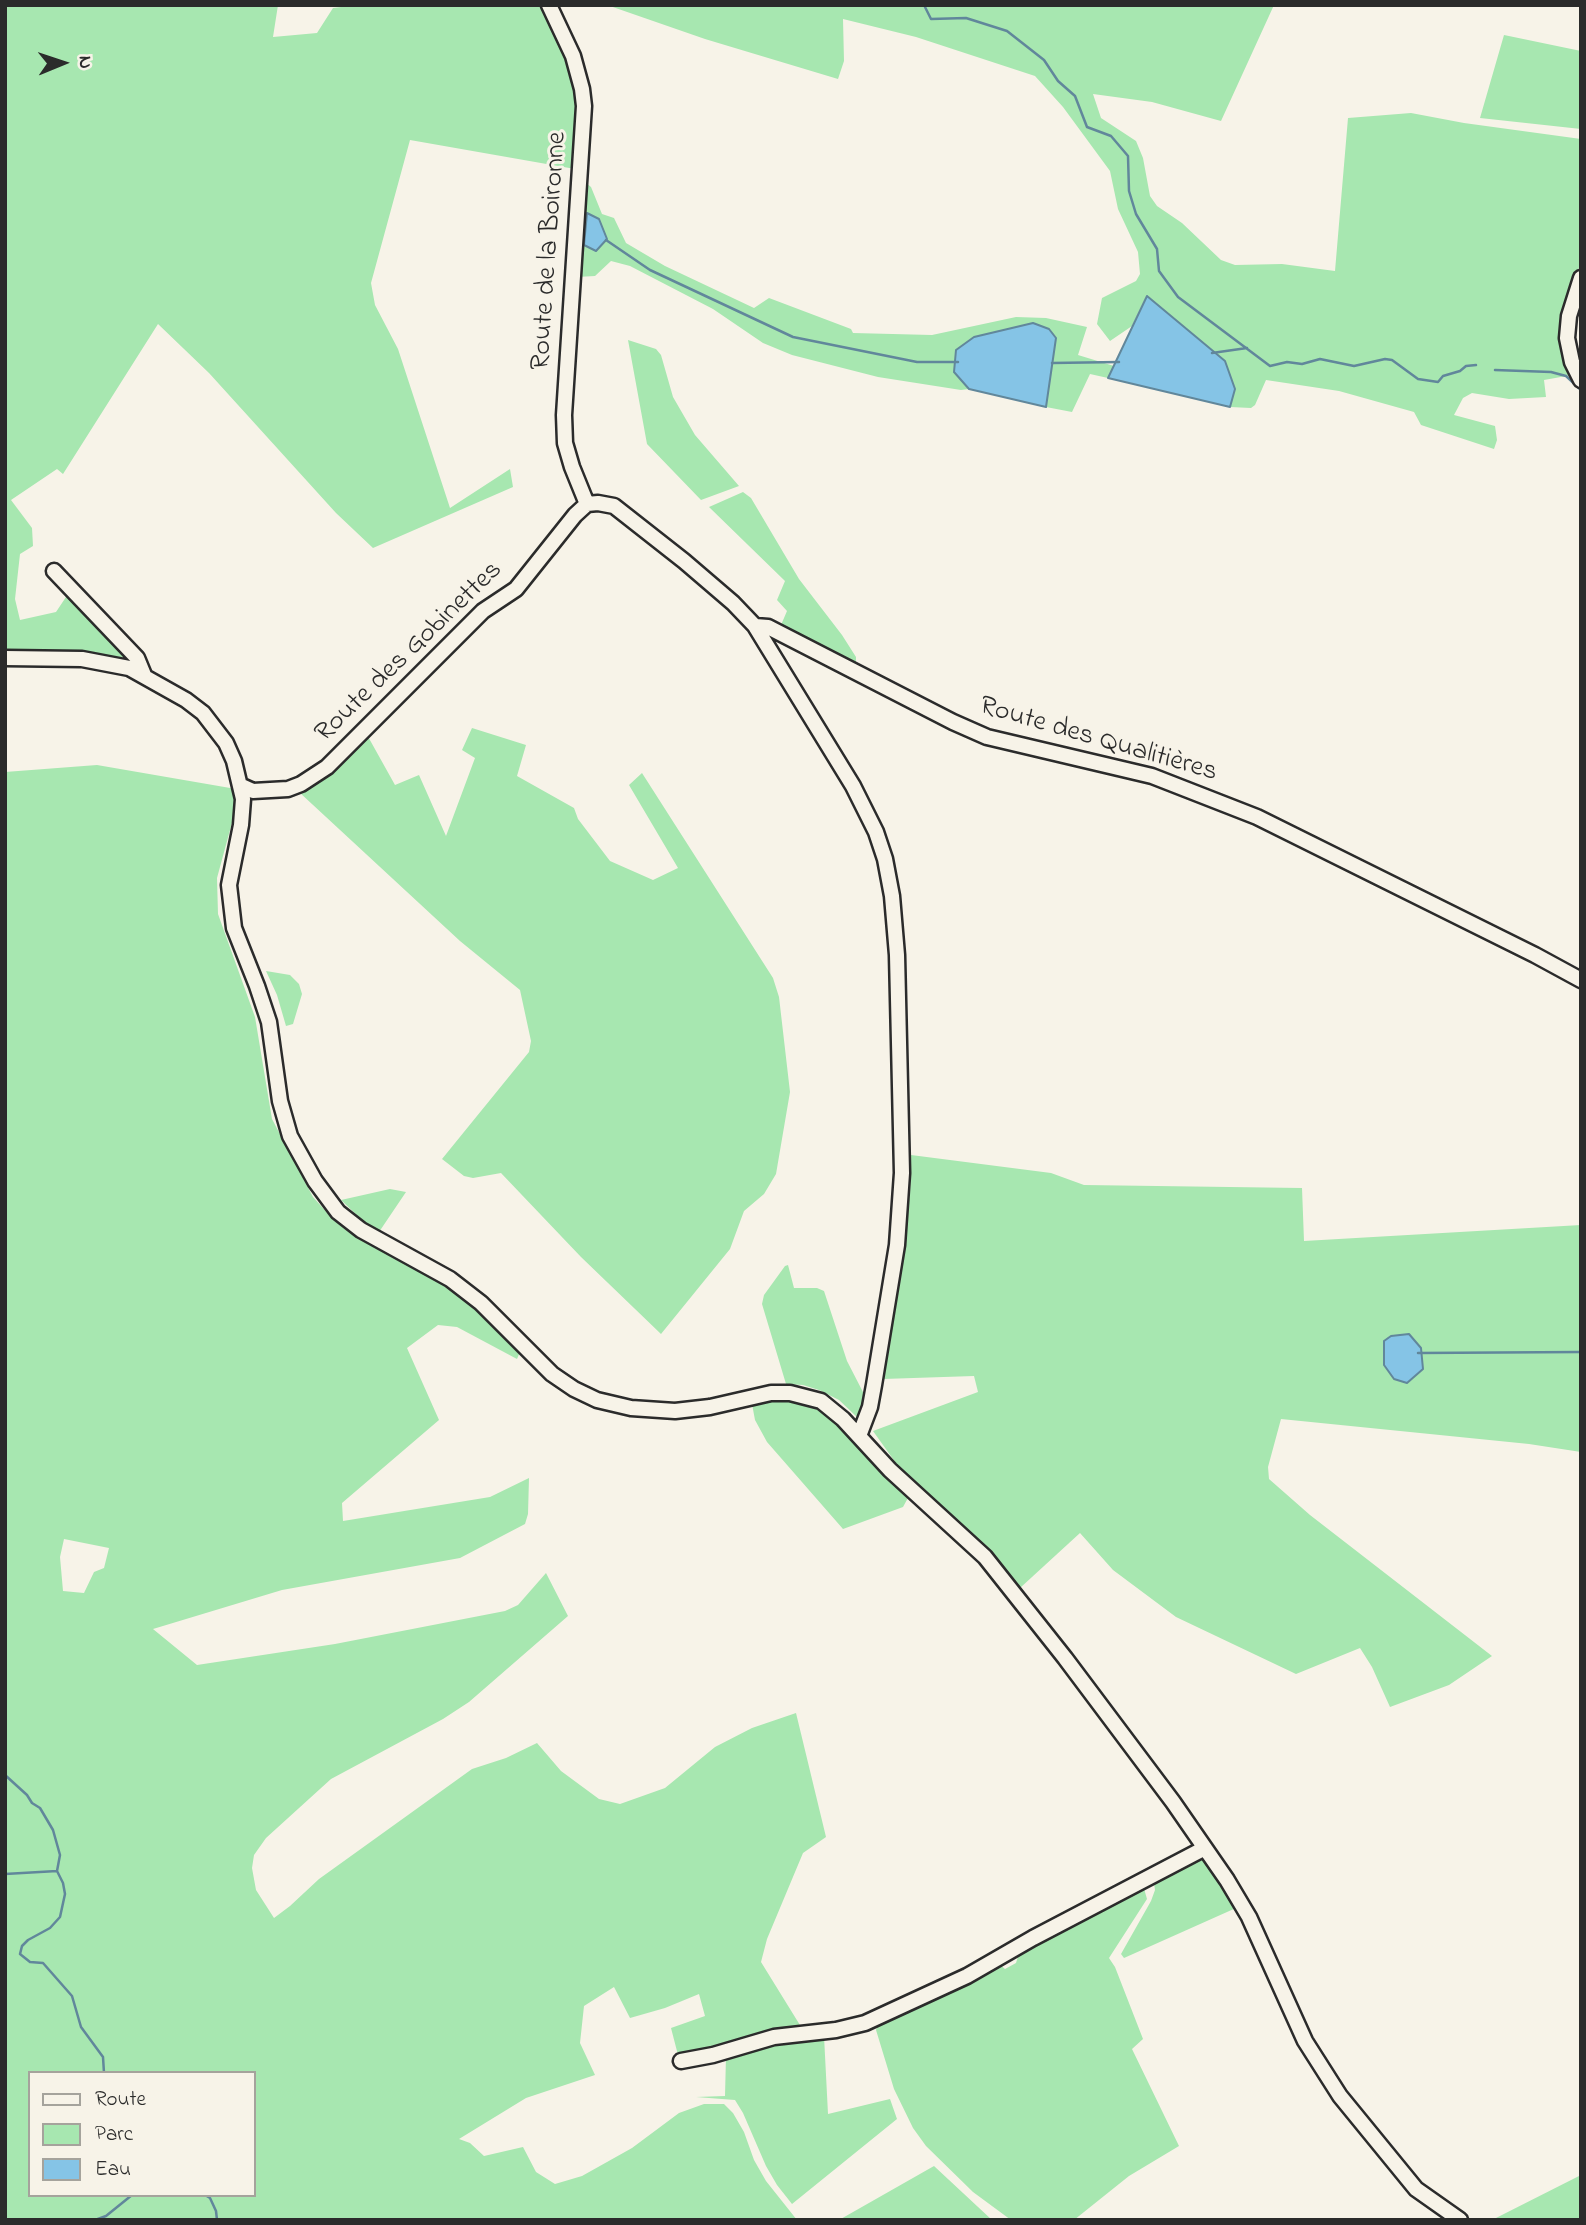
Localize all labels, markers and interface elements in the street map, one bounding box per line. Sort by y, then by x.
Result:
north arrow [28,28,98,98]
text: N [71,55,98,69]
street label: Route de la Boironne [526,131,576,371]
street label: Route des Gobinettes [309,555,511,751]
street label: Route des Qualitières [975,691,1221,791]
legend [28,2071,256,2197]
text: Route [95,2085,146,2115]
text: Parc [95,2120,133,2150]
text: Eau [95,2155,131,2185]

